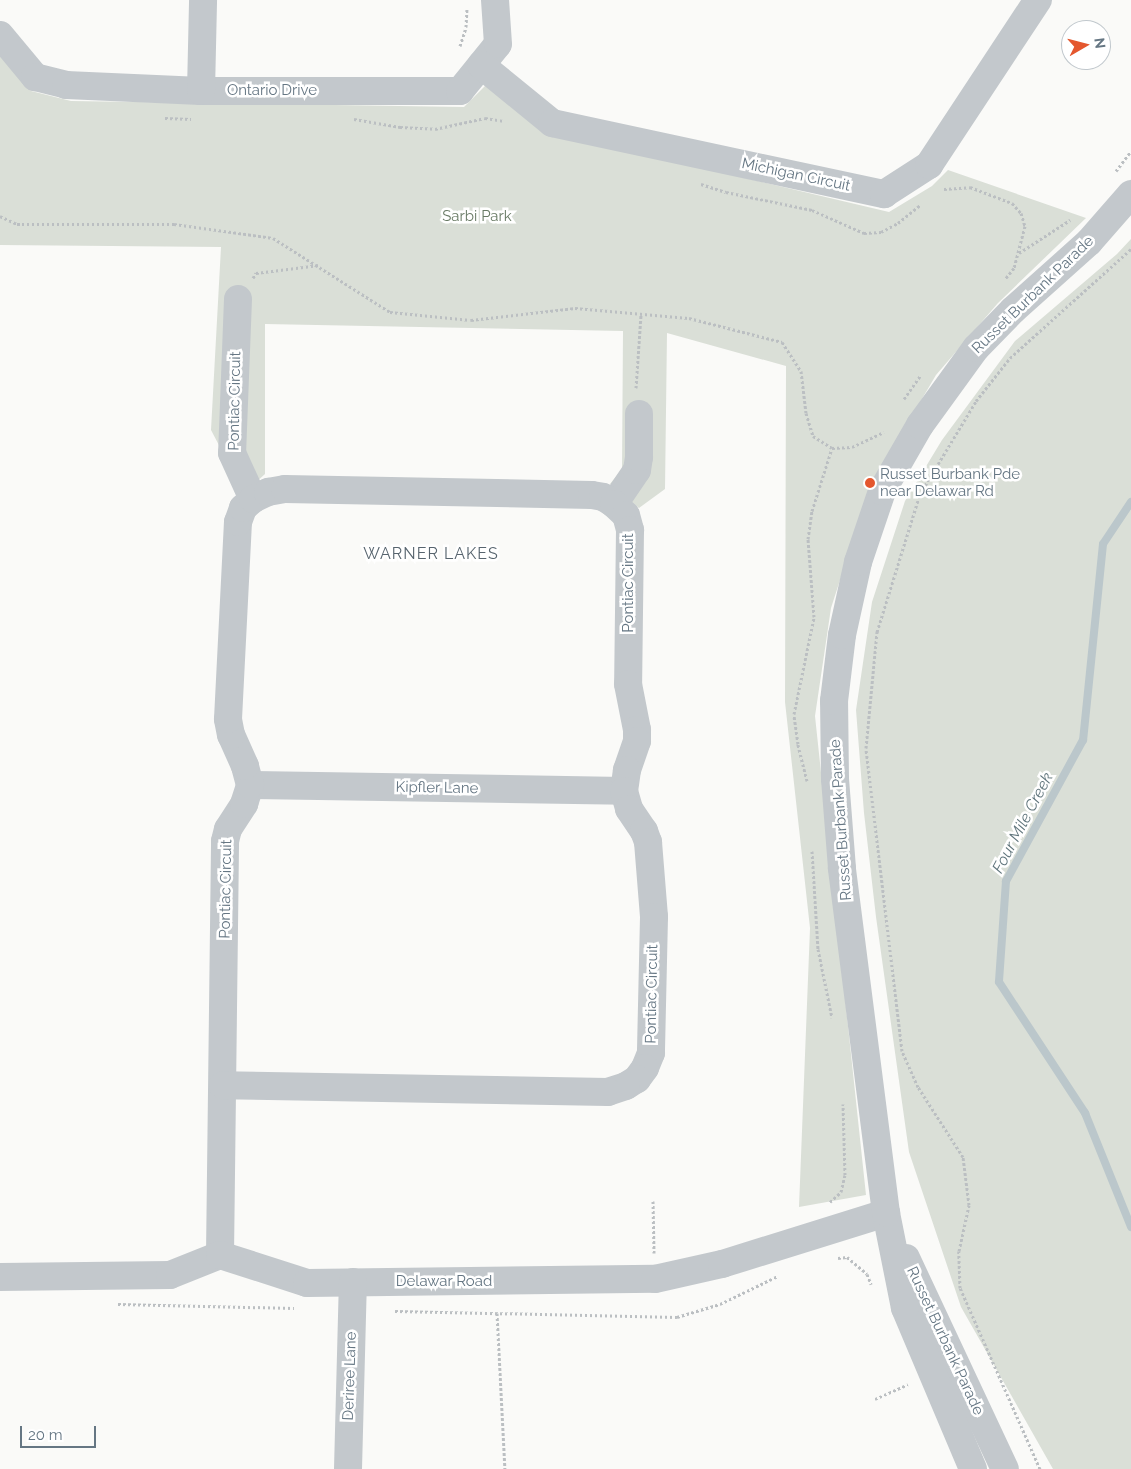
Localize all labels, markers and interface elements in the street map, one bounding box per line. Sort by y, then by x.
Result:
north arrow [1061,20,1111,70]
text: N [1091,37,1109,49]
street label: Ontario Drive [227,82,317,100]
street label: Michigan Circuit [740,155,852,195]
park label: Sarbi Park [442,208,512,226]
street label: Russet Burbank Parade [969,232,1097,358]
street label: Pontiac Circuit [225,351,245,451]
place label: Russet Burbank Pde near Delawar Rd [880,465,1020,500]
marker: Russet Burbank Pde near Delawar Rd [864,477,876,489]
street label: Pontiac Circuit [620,533,638,633]
district label: WARNER LAKES [362,544,500,564]
street label: Russet Burbank Parade [826,739,856,901]
water label: Four Mile Creek [988,769,1058,877]
street label: Kipfler Lane [395,778,479,798]
street label: Pontiac Circuit [216,839,236,939]
street label: Pontiac Circuit [642,944,662,1044]
street label: Russet Burbank Parade [903,1264,987,1418]
street label: Delawar Road [396,1273,492,1291]
street label: Deriree Lane [339,1331,361,1421]
scale bar [22,1416,99,1448]
text: 20 m [28,1426,63,1444]

